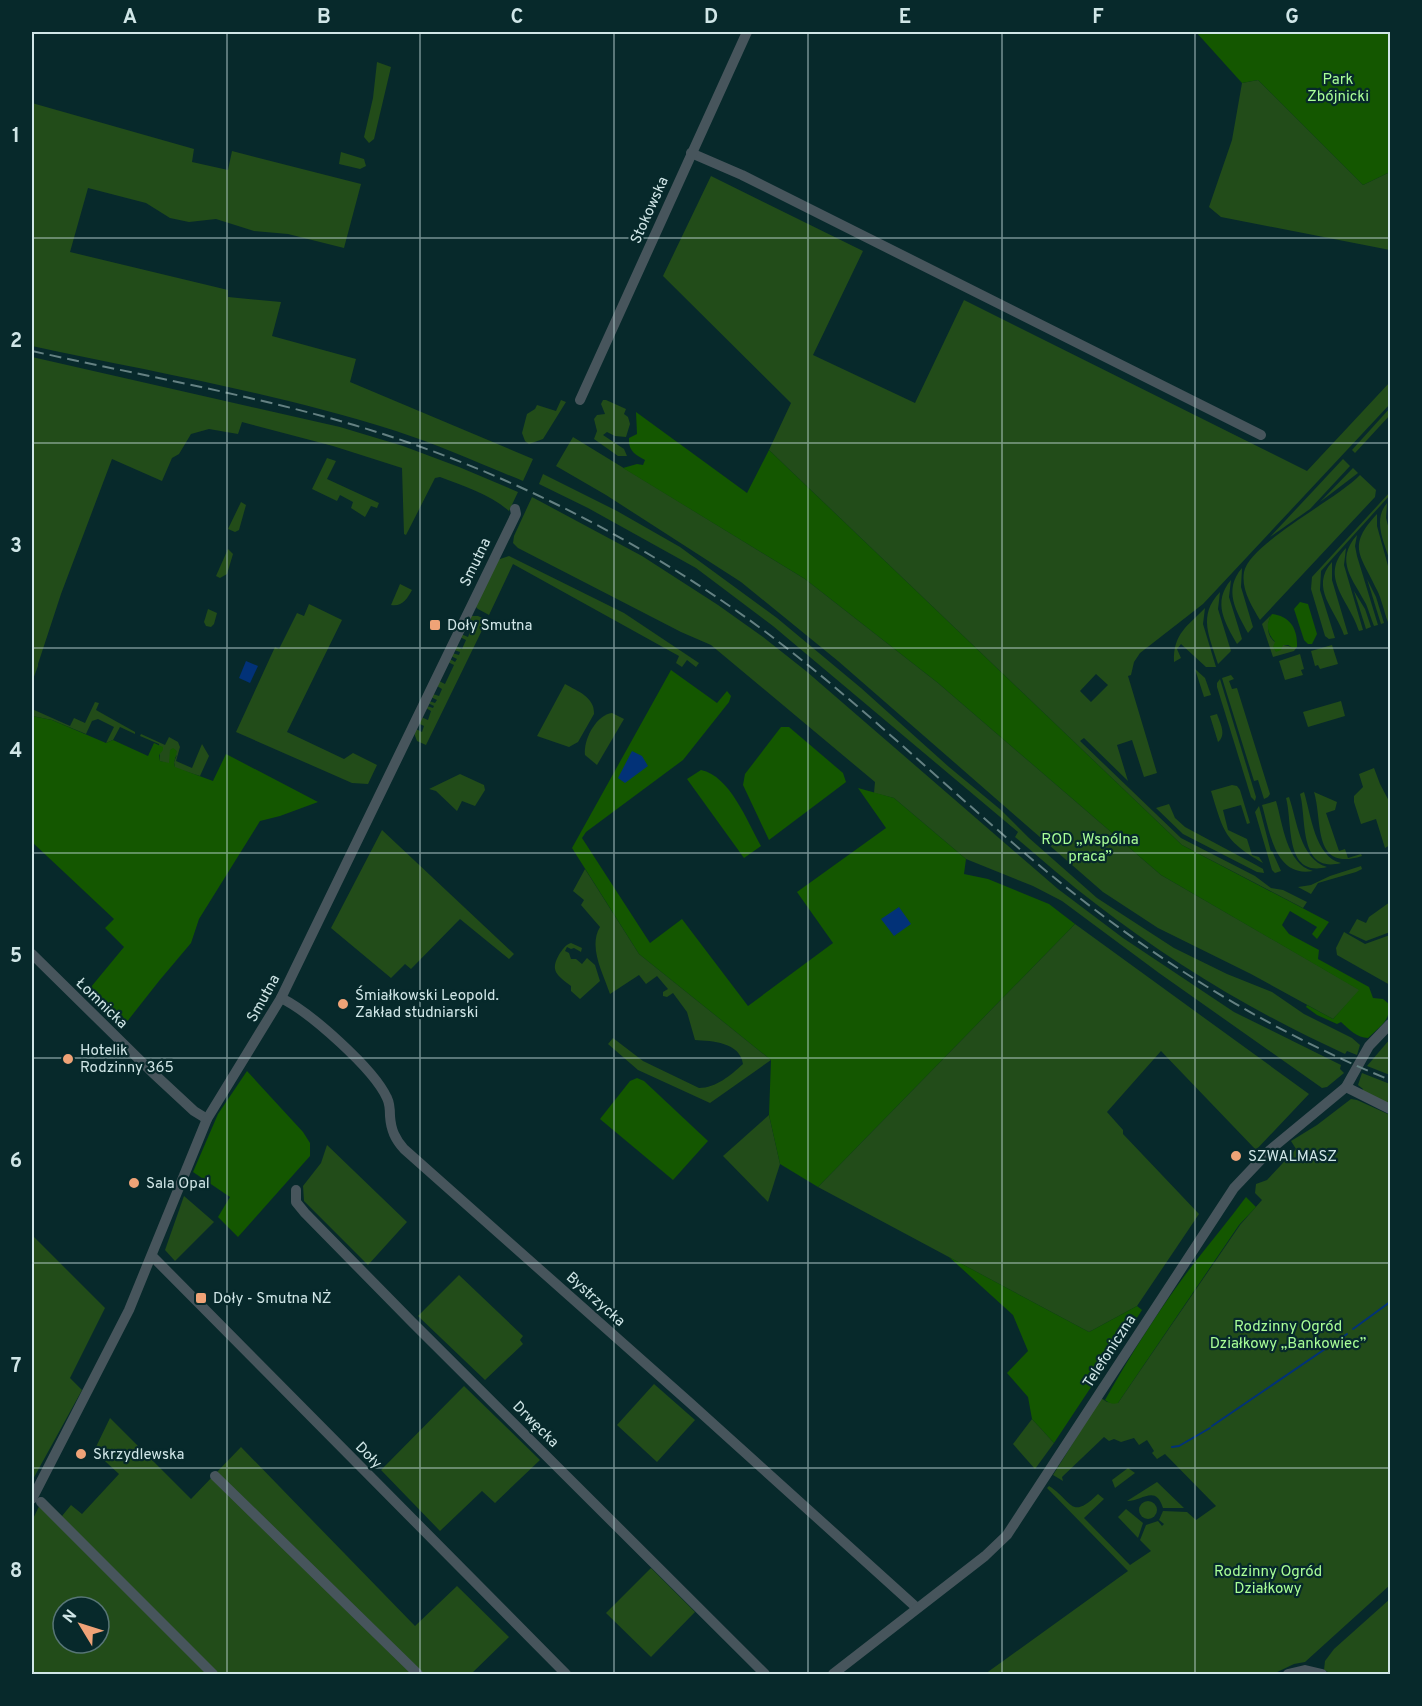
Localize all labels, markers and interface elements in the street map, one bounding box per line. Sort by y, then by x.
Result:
text: A [123,5,137,31]
text: B [317,5,331,31]
text: C [511,5,523,31]
text: D [704,5,718,31]
text: E [899,5,911,31]
text: F [1092,5,1104,31]
text: G [1285,5,1299,31]
park label: Park Zbójnicki [1307,71,1369,107]
text: 1 [12,124,20,150]
street label: Stokowska [627,174,674,247]
text: 2 [10,329,22,355]
text: 3 [10,534,22,560]
street label: Smutna [456,535,496,590]
place label: Doły Smutna [447,617,532,636]
marker: Doły Smutna [428,618,442,632]
text: 4 [10,739,22,765]
park label: ROD „Wspólna praca” [1041,831,1139,867]
text: 5 [10,944,22,970]
street label: Smutna [243,972,285,1026]
street label: Łomnicka [71,975,131,1033]
place label: Śmiałkowski Leopold. Zakład studniarski [355,985,499,1023]
marker: Śmiałkowski Leopold. Zakład studniarski [336,997,350,1011]
place label: Hotelik Rodzinny 365 [80,1042,174,1078]
marker: Hotelik Rodzinny 365 [61,1052,75,1066]
place label: SZWALMASZ [1248,1148,1337,1167]
text: 6 [10,1149,22,1175]
marker: SZWALMASZ [1229,1149,1243,1163]
place label: Sala Opal [146,1175,210,1194]
marker: Sala Opal [127,1176,141,1190]
street label: Bystrzycka [562,1269,628,1332]
place label: Doły - Smutna NŻ [213,1289,331,1309]
marker: Doły - Smutna NŻ [194,1291,208,1305]
street label: Telefoniczna [1080,1312,1141,1392]
park label: Rodzinny Ogród Działkowy „Bankowiec” [1210,1318,1366,1354]
text: 7 [11,1354,21,1380]
street label: Drwęcka [508,1398,562,1452]
street label: Doły [350,1439,385,1474]
place label: Skrzydlewska [93,1446,184,1465]
marker: Skrzydlewska [74,1447,88,1461]
text: 8 [10,1559,22,1585]
park label: Rodzinny Ogród Działkowy [1214,1563,1322,1599]
north arrow [51,1595,111,1655]
text: N [59,1606,82,1628]

